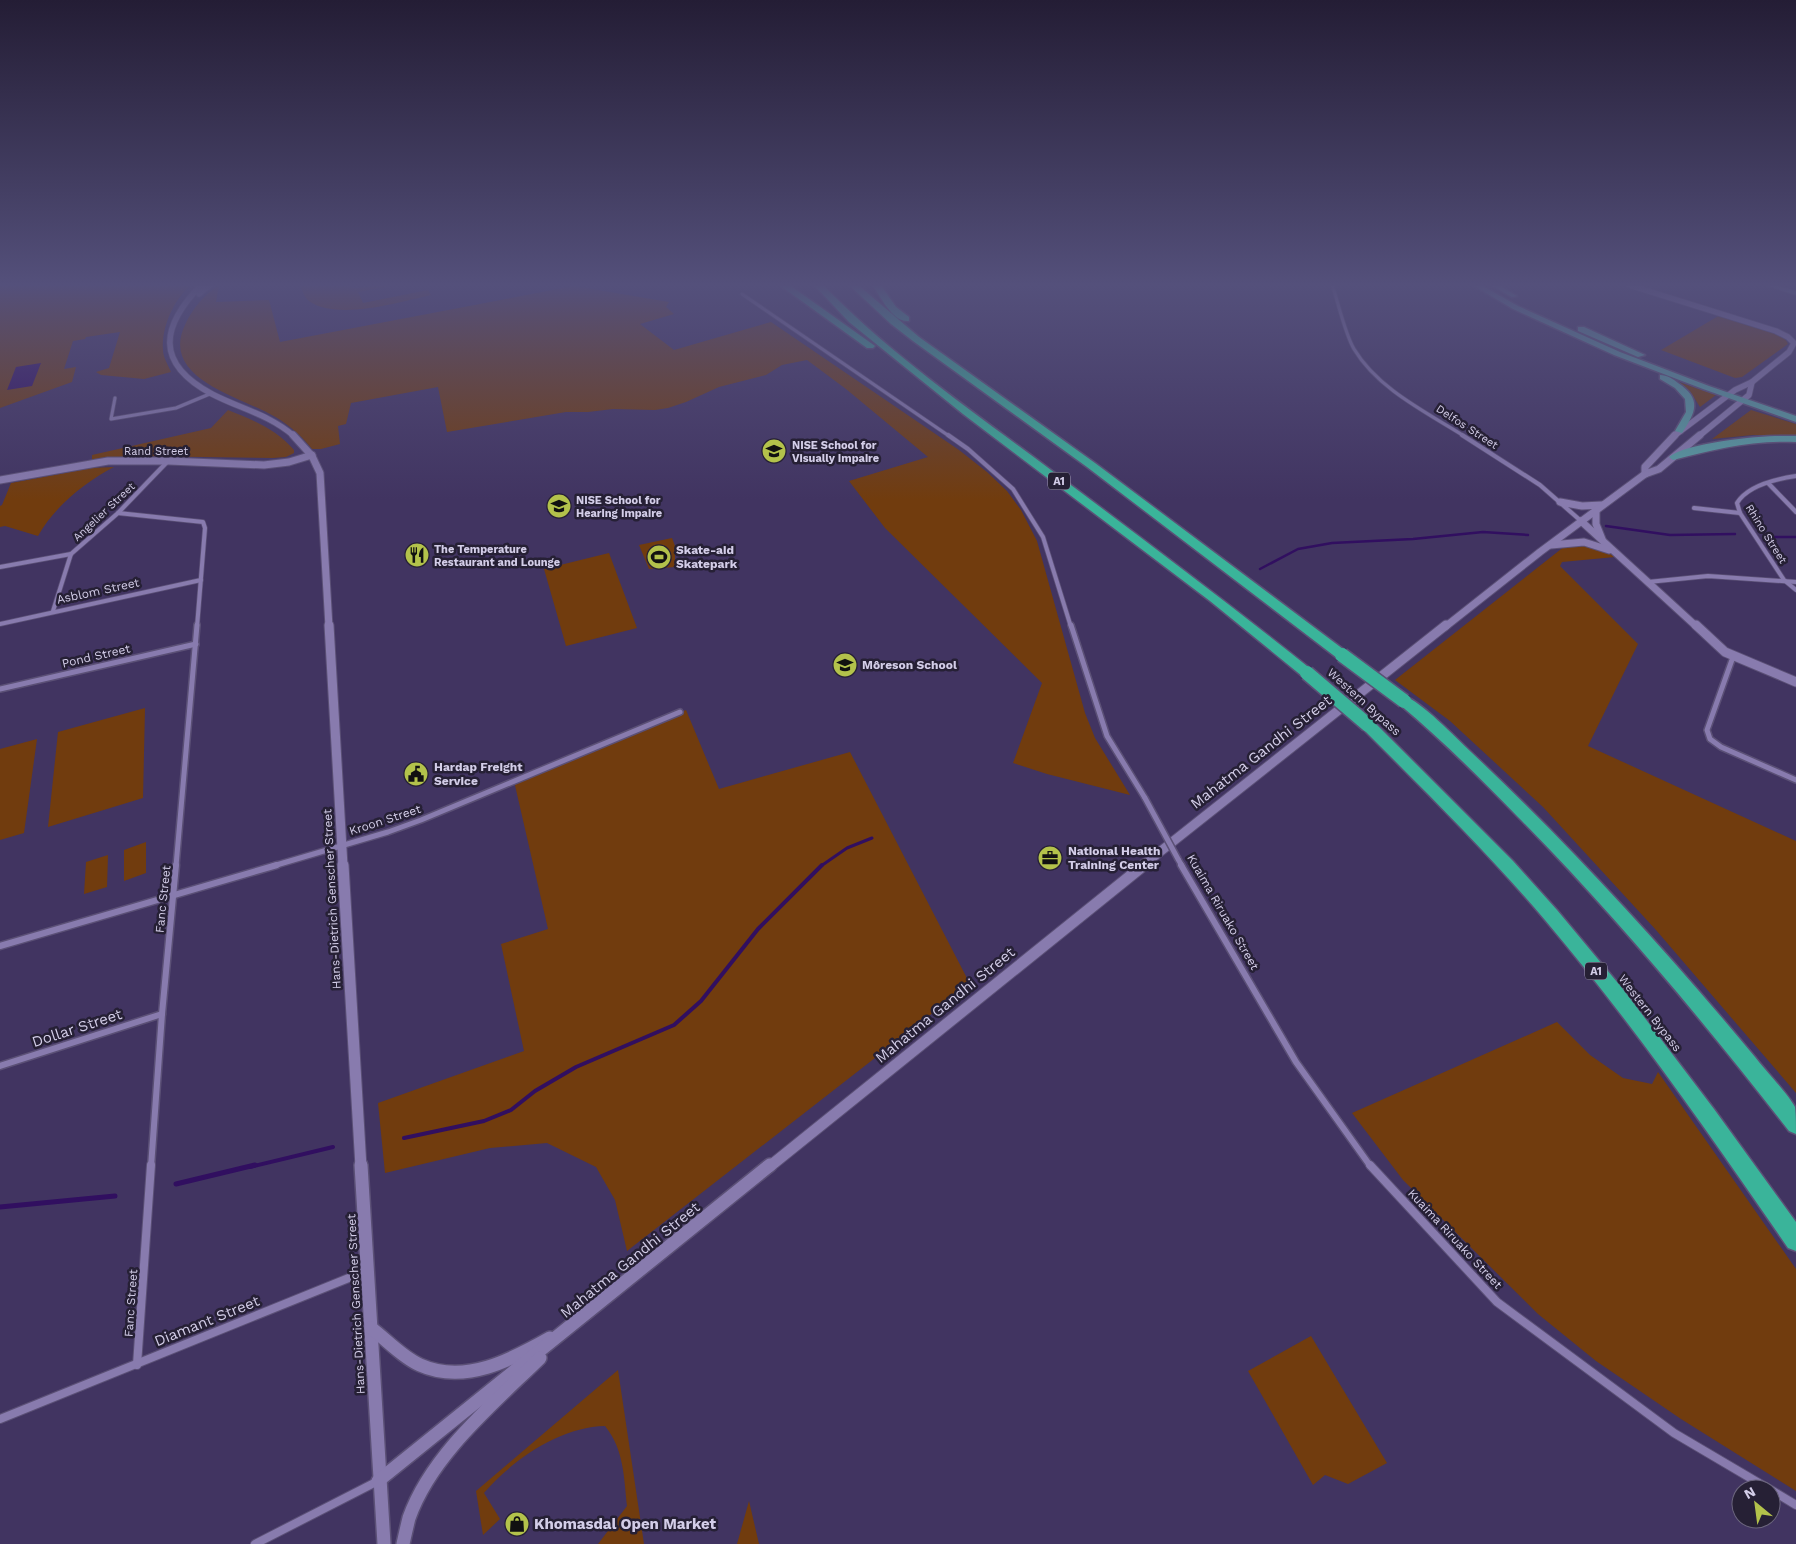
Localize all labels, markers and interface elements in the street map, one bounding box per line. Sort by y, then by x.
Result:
street label: Delfos Street [1434,402,1501,452]
school or university icon: NISE School for Visually Impaire [761,438,787,464]
place label: NISE School for Visually Impaire [792,439,879,465]
street label: Rand Street [124,445,188,458]
road number: A1 [1048,472,1070,490]
street label: Angelier Street [70,480,138,544]
school or university icon: NISE School for Hearing Impaire [546,493,572,519]
place label: NISE School for Hearing Impaire [576,494,662,520]
street label: Rhino Street [1743,502,1790,566]
restaurant icon: The Temperature Restaurant and Lounge [404,542,430,568]
place label: The Temperature Restaurant and Lounge [434,543,560,569]
place label: Skate-aid Skatepark [676,543,738,571]
sports icon: Skate-aid Skatepark [646,544,672,570]
street label: Asblom Street [55,575,141,607]
street label: Pond Street [61,641,131,671]
school or university icon: Môreson School [832,652,858,678]
place label: Môreson School [862,658,957,672]
street label: Western Bypass [1324,665,1404,739]
street label: Mahatma Gandhi Street [1187,691,1336,813]
place label: Hardap Freight Service [434,760,523,788]
public building icon: Hardap Freight Service [403,761,429,787]
street label: Kroon Street [347,802,423,838]
street label: Hans-Dietrich Genscher Street [320,808,344,990]
place label: National Health Training Center [1068,844,1160,872]
office icon: National Health Training Center [1037,845,1063,871]
street label: Kuaima Riruako Street [1184,852,1262,972]
street label: Fanc Street [152,865,174,933]
street label: Mahatma Gandhi Street [872,943,1019,1067]
road number: A1 [1585,962,1607,979]
street label: Western Bypass [1616,972,1684,1054]
street label: Dollar Street [30,1005,125,1051]
street label: Kuaima Riruako Street [1405,1186,1505,1292]
street label: Mahatma Gandhi Street [557,1198,704,1322]
street label: Hans-Dietrich Genscher Street [344,1213,368,1395]
street label: Fanc Street [122,1269,140,1337]
street label: Diamant Street [152,1291,263,1350]
north arrow [1731,1479,1781,1529]
text: N [1741,1483,1758,1502]
shop icon: Khomasdal Open Market [504,1511,530,1537]
place label: Khomasdal Open Market [534,1515,716,1533]

